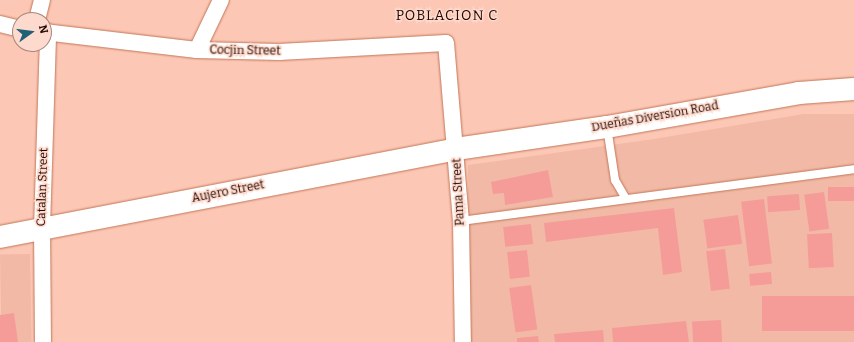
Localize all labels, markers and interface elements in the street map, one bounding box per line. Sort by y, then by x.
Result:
district label: POBLACION C [396,8,498,24]
north arrow [12,12,52,52]
text: N [36,24,50,35]
street label: Cocjin Street [209,43,281,59]
street label: Dueñas Diversion Road [590,99,720,135]
street label: Catalan Street [34,147,52,227]
street label: Pama Street [450,158,468,226]
street label: Aujero Street [190,178,266,206]

